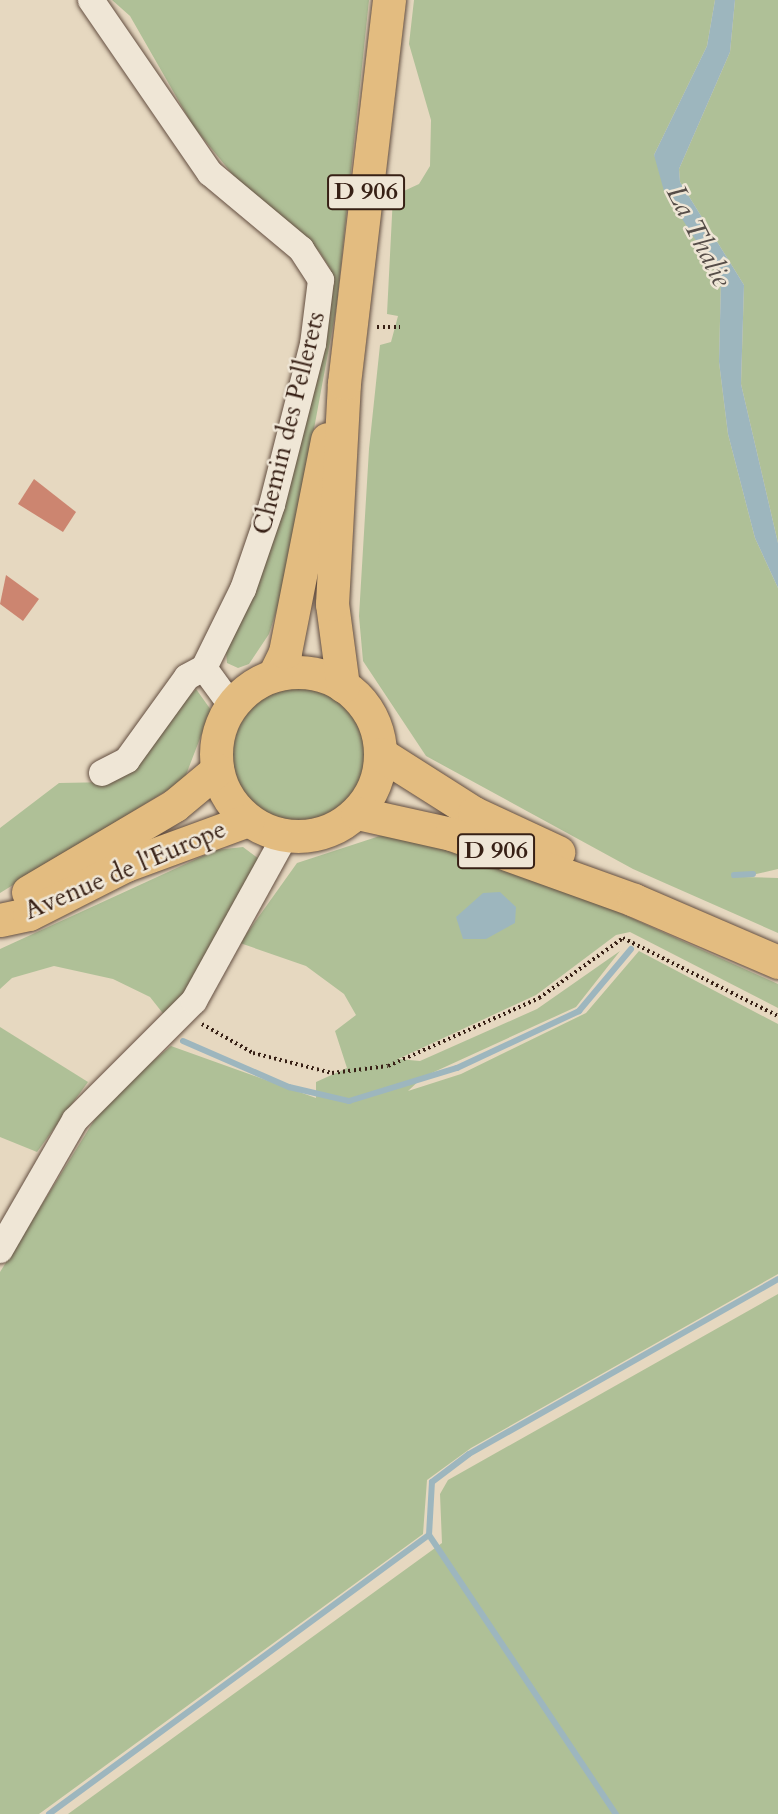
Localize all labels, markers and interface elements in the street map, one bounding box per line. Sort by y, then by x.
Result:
road number: D 906 [326,172,406,212]
water label: La Thalie [659,180,739,292]
street label: Chemin des Pellerets [246,308,332,538]
street label: Avenue de l'Europe [20,813,230,927]
road number: D 906 [456,830,536,872]

